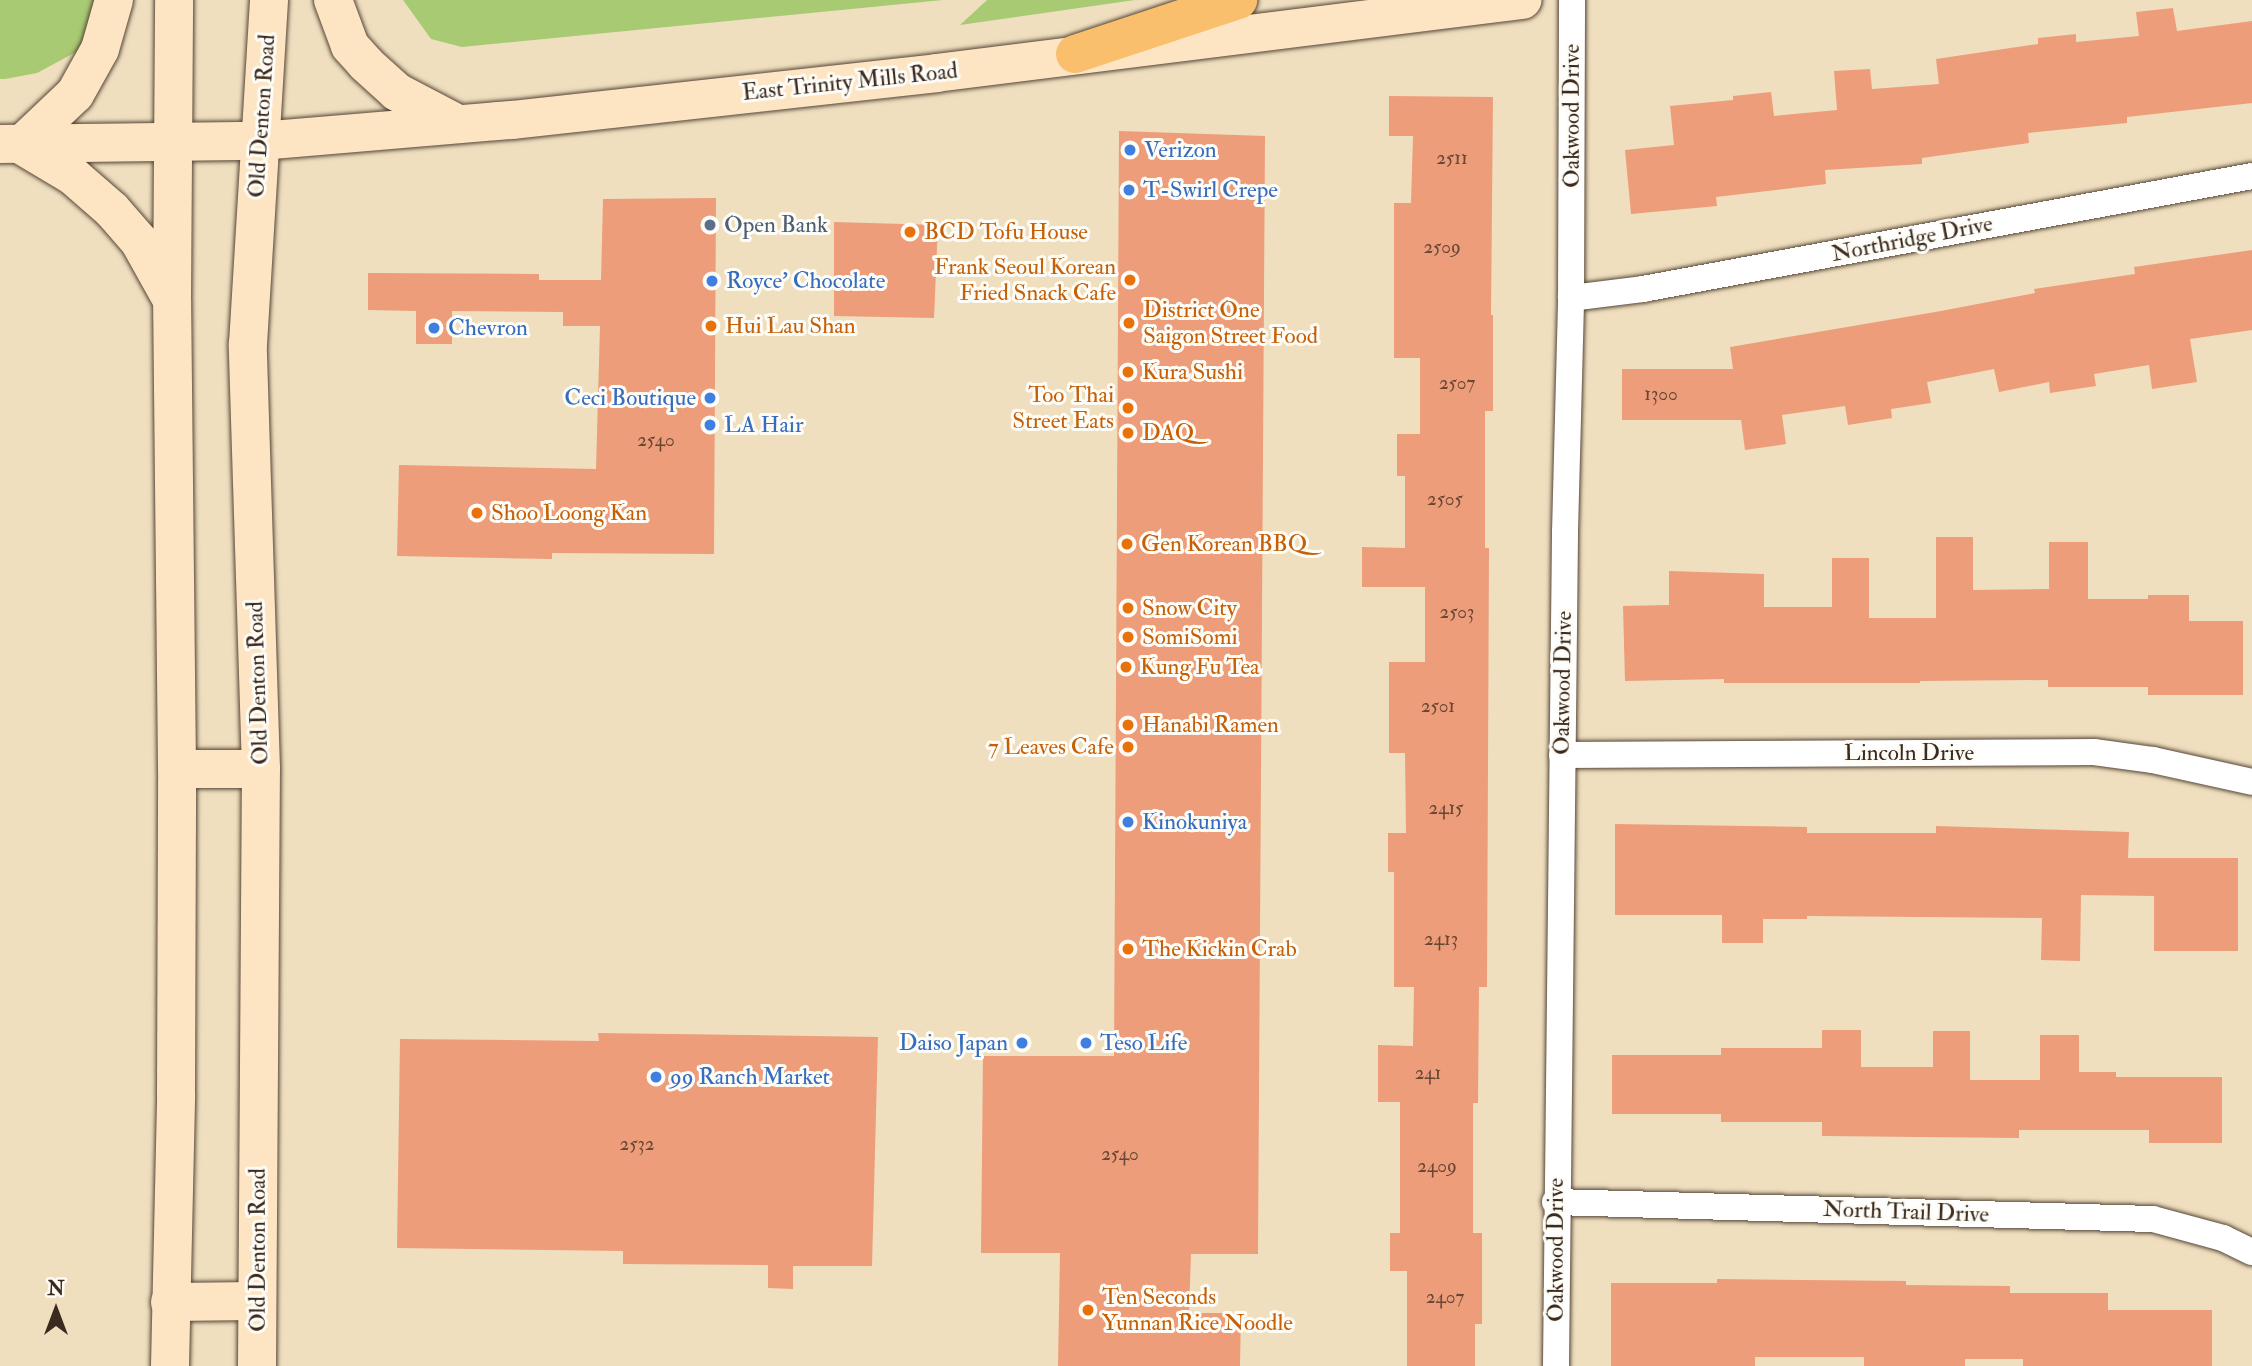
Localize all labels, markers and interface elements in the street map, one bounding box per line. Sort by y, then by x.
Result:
street label: Old Denton Road [243,33,281,199]
street label: Oakwood Drive [1558,44,1586,188]
street label: East Trinity Mills Road [741,57,959,107]
place label: Verizon [1144,136,1217,164]
marker: Verizon [1122,142,1138,158]
house number: 2511 [1436,148,1468,170]
place label: T-Swirl Crepe [1143,176,1278,204]
marker: T-Swirl Crepe [1121,182,1137,198]
street label: Northridge Drive [1829,210,1995,268]
place label: Open Bank [724,211,828,239]
marker: Open Bank [702,217,718,233]
place label: BCD Tofu House [924,218,1088,246]
marker: BCD Tofu House [902,224,918,240]
house number: 2509 [1423,237,1461,259]
place label: Frank Seoul Korean Fried Snack Cafe [934,253,1116,307]
place label: Royce’ Chocolate [726,267,885,295]
marker: Frank Seoul Korean Fried Snack Cafe [1122,272,1138,288]
marker: Royce’ Chocolate [704,273,720,289]
place label: District One Saigon Street Food [1143,296,1318,350]
place label: Hui Lau Shan [725,312,856,340]
place label: Chevron [448,314,528,342]
marker: District One Saigon Street Food [1121,315,1137,331]
marker: Hui Lau Shan [703,318,719,334]
marker: Chevron [426,320,442,336]
place label: Kura Sushi [1142,358,1243,386]
marker: Kura Sushi [1120,364,1136,380]
house number: 2507 [1439,373,1475,395]
place label: Too Thai Street Eats [1012,381,1114,435]
place label: Ceci Boutique [564,384,696,412]
house number: 1300 [1644,384,1678,406]
marker: Ceci Boutique [702,390,718,406]
marker: Too Thai Street Eats [1120,400,1136,416]
place label: LA Hair [724,411,804,439]
marker: LA Hair [702,417,718,433]
place label: DAQ [1142,419,1194,447]
marker: DAQ [1120,425,1136,441]
house number: 2540 [637,430,675,452]
house number: 2505 [1427,489,1463,511]
place label: Shoo Loong Kan [491,499,647,527]
marker: Shoo Loong Kan [469,505,485,521]
place label: Gen Korean BBQ [1141,530,1307,558]
marker: Gen Korean BBQ [1119,536,1135,552]
place label: Snow City [1142,594,1237,622]
marker: Snow City [1120,600,1136,616]
street label: Old Denton Road [241,601,275,765]
house number: 2503 [1440,602,1474,624]
street label: Oakwood Drive [1548,611,1578,755]
place label: SomiSomi [1142,623,1238,651]
marker: SomiSomi [1120,629,1136,645]
place label: Kung Fu Tea [1140,653,1259,681]
marker: Kung Fu Tea [1118,659,1134,675]
house number: 2501 [1421,696,1455,718]
place label: Hanabi Ramen [1142,711,1279,739]
marker: Hanabi Ramen [1120,717,1136,733]
place label: 7 Leaves Cafe [988,733,1114,761]
marker: 7 Leaves Cafe [1120,739,1136,755]
street label: Lincoln Drive [1844,739,1974,767]
house number: 2415 [1429,798,1463,820]
place label: Kinokuniya [1142,808,1247,836]
marker: Kinokuniya [1120,814,1136,830]
house number: 2413 [1424,929,1458,951]
place label: The Kickin Crab [1142,935,1297,963]
marker: The Kickin Crab [1120,941,1136,957]
place label: Daiso Japan [899,1029,1008,1057]
place label: Teso Life [1100,1029,1187,1057]
marker: Daiso Japan [1014,1035,1030,1051]
marker: Teso Life [1078,1035,1094,1051]
place label: 99 Ranch Market [670,1063,830,1091]
house number: 241 [1415,1063,1441,1085]
marker: 99 Ranch Market [648,1069,664,1085]
house number: 2532 [620,1134,654,1156]
house number: 2540 [1101,1144,1139,1166]
house number: 2409 [1417,1156,1457,1178]
street label: Old Denton Road [244,1168,272,1332]
street label: Oakwood Drive [1542,1178,1570,1322]
street label: North Trail Drive [1822,1195,1990,1229]
north arrow [21,1275,91,1345]
text: N [47,1277,65,1301]
place label: Ten Seconds Yunnan Rice Noodle [1102,1283,1293,1337]
house number: 2407 [1426,1287,1464,1309]
marker: Ten Seconds Yunnan Rice Noodle [1080,1302,1096,1318]

